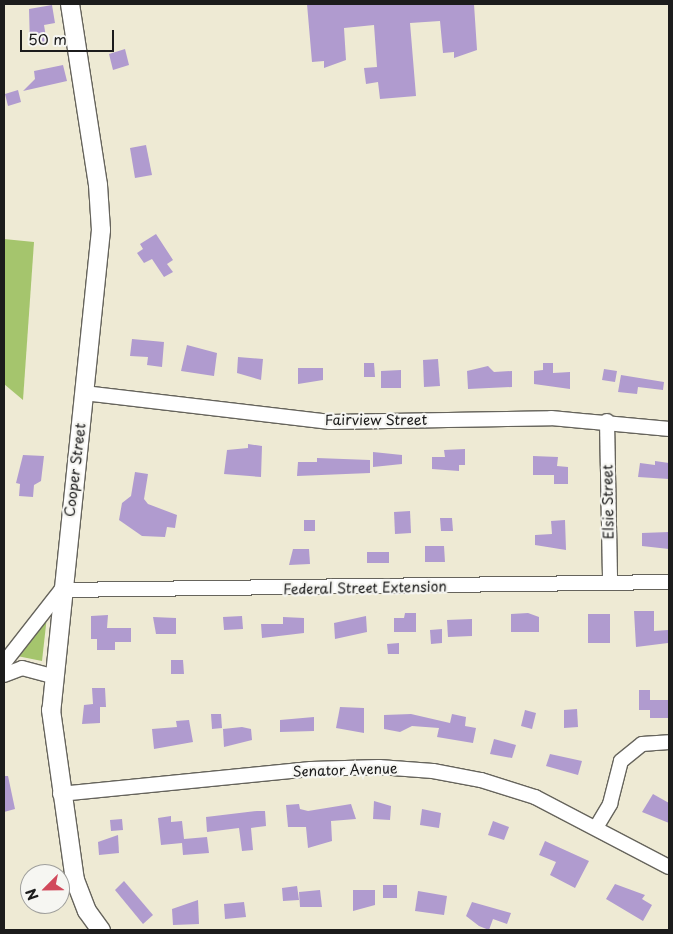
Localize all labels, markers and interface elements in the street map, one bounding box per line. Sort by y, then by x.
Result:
scale bar [22,20,116,52]
text: 50 m [28,27,67,50]
street label: Fairview Street [325,412,427,428]
street label: Cooper Street [61,422,89,518]
street label: Elsie Street [599,464,617,540]
street label: Federal Street Extension [283,578,447,598]
street label: Senator Avenue [292,760,398,780]
north arrow [20,864,70,914]
text: N [20,885,43,904]

